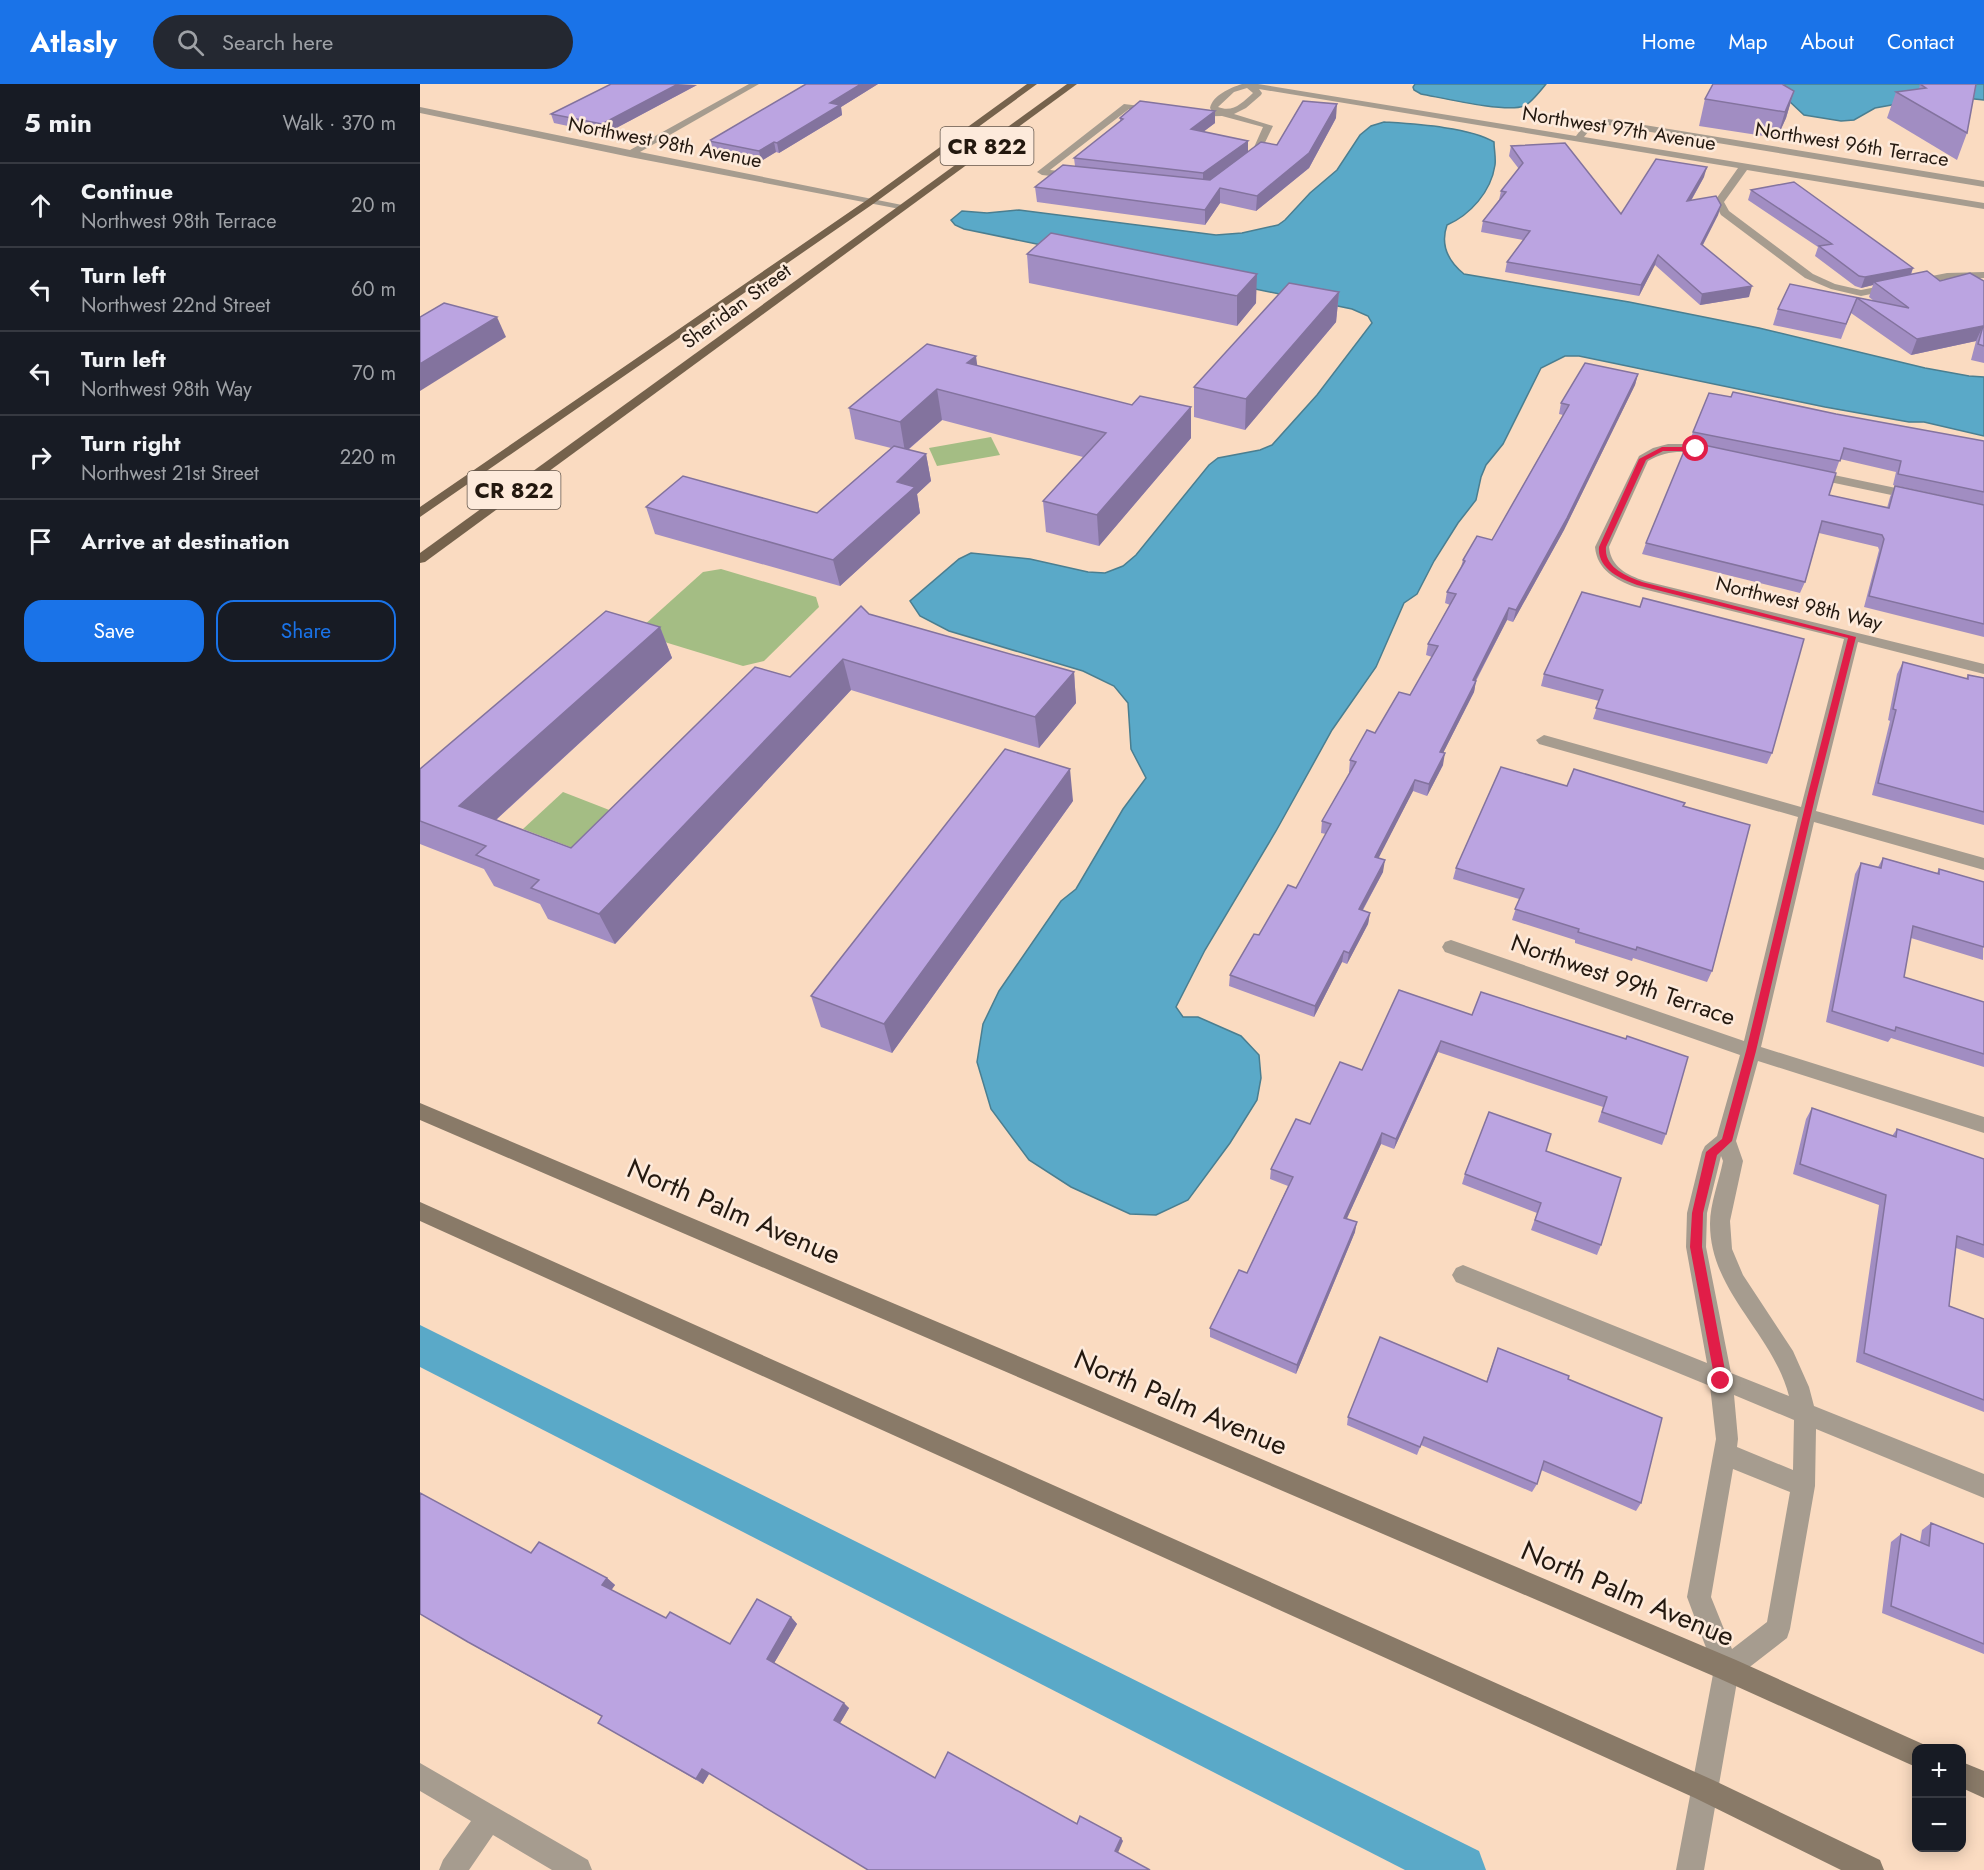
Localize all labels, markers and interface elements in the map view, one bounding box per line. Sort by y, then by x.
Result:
search box [153,15,573,69]
text: Atlasly [30,22,117,63]
icon: search [174,26,207,59]
text: Search here [222,26,333,58]
text: Home [1642,27,1695,57]
text: Map [1728,27,1768,57]
text: About [1801,27,1854,57]
text: Contact [1887,27,1954,57]
street label: Northwest 97th Avenue [1520,99,1718,158]
text: 5 min [24,104,92,142]
text: Walk · 370 m [282,109,396,138]
street label: Northwest 98th Avenue [565,109,764,176]
street label: Northwest 96th Terrace [1753,115,1951,174]
road number: CR 822 [940,127,1034,165]
text: Continue [81,175,173,207]
icon: ahead [24,189,57,222]
text: 20 m [351,191,396,220]
text: Northwest 98th Terrace [81,207,276,236]
street label: Sheridan Street [676,257,797,356]
text: Turn left [81,259,166,291]
icon: left [24,273,57,306]
text: 60 m [351,275,396,304]
text: Northwest 22nd Street [81,291,270,320]
text: Turn left [81,343,166,375]
icon: left [24,357,57,390]
text: 70 m [352,359,396,388]
text: Northwest 98th Way [81,375,252,404]
text: Turn right [81,427,181,459]
route start [1682,435,1708,461]
icon: right [24,441,57,474]
text: 220 m [340,443,396,472]
text: Northwest 21st Street [81,459,259,488]
road number: CR 822 [468,471,560,509]
icon: arrive [24,525,57,558]
text: Arrive at destination [81,525,290,557]
street label: Northwest 98th Way [1713,569,1885,638]
button: Save [24,600,204,662]
button: Share [216,600,396,662]
street label: Northwest 99th Terrace [1506,925,1740,1034]
street label: North Palm Avenue [621,1148,847,1275]
street label: North Palm Avenue [1068,1339,1294,1466]
route end [1707,1367,1733,1393]
street label: North Palm Avenue [1515,1530,1741,1657]
map controls [1912,1744,1966,1852]
button: + [1912,1744,1966,1798]
button: − [1912,1798,1966,1852]

